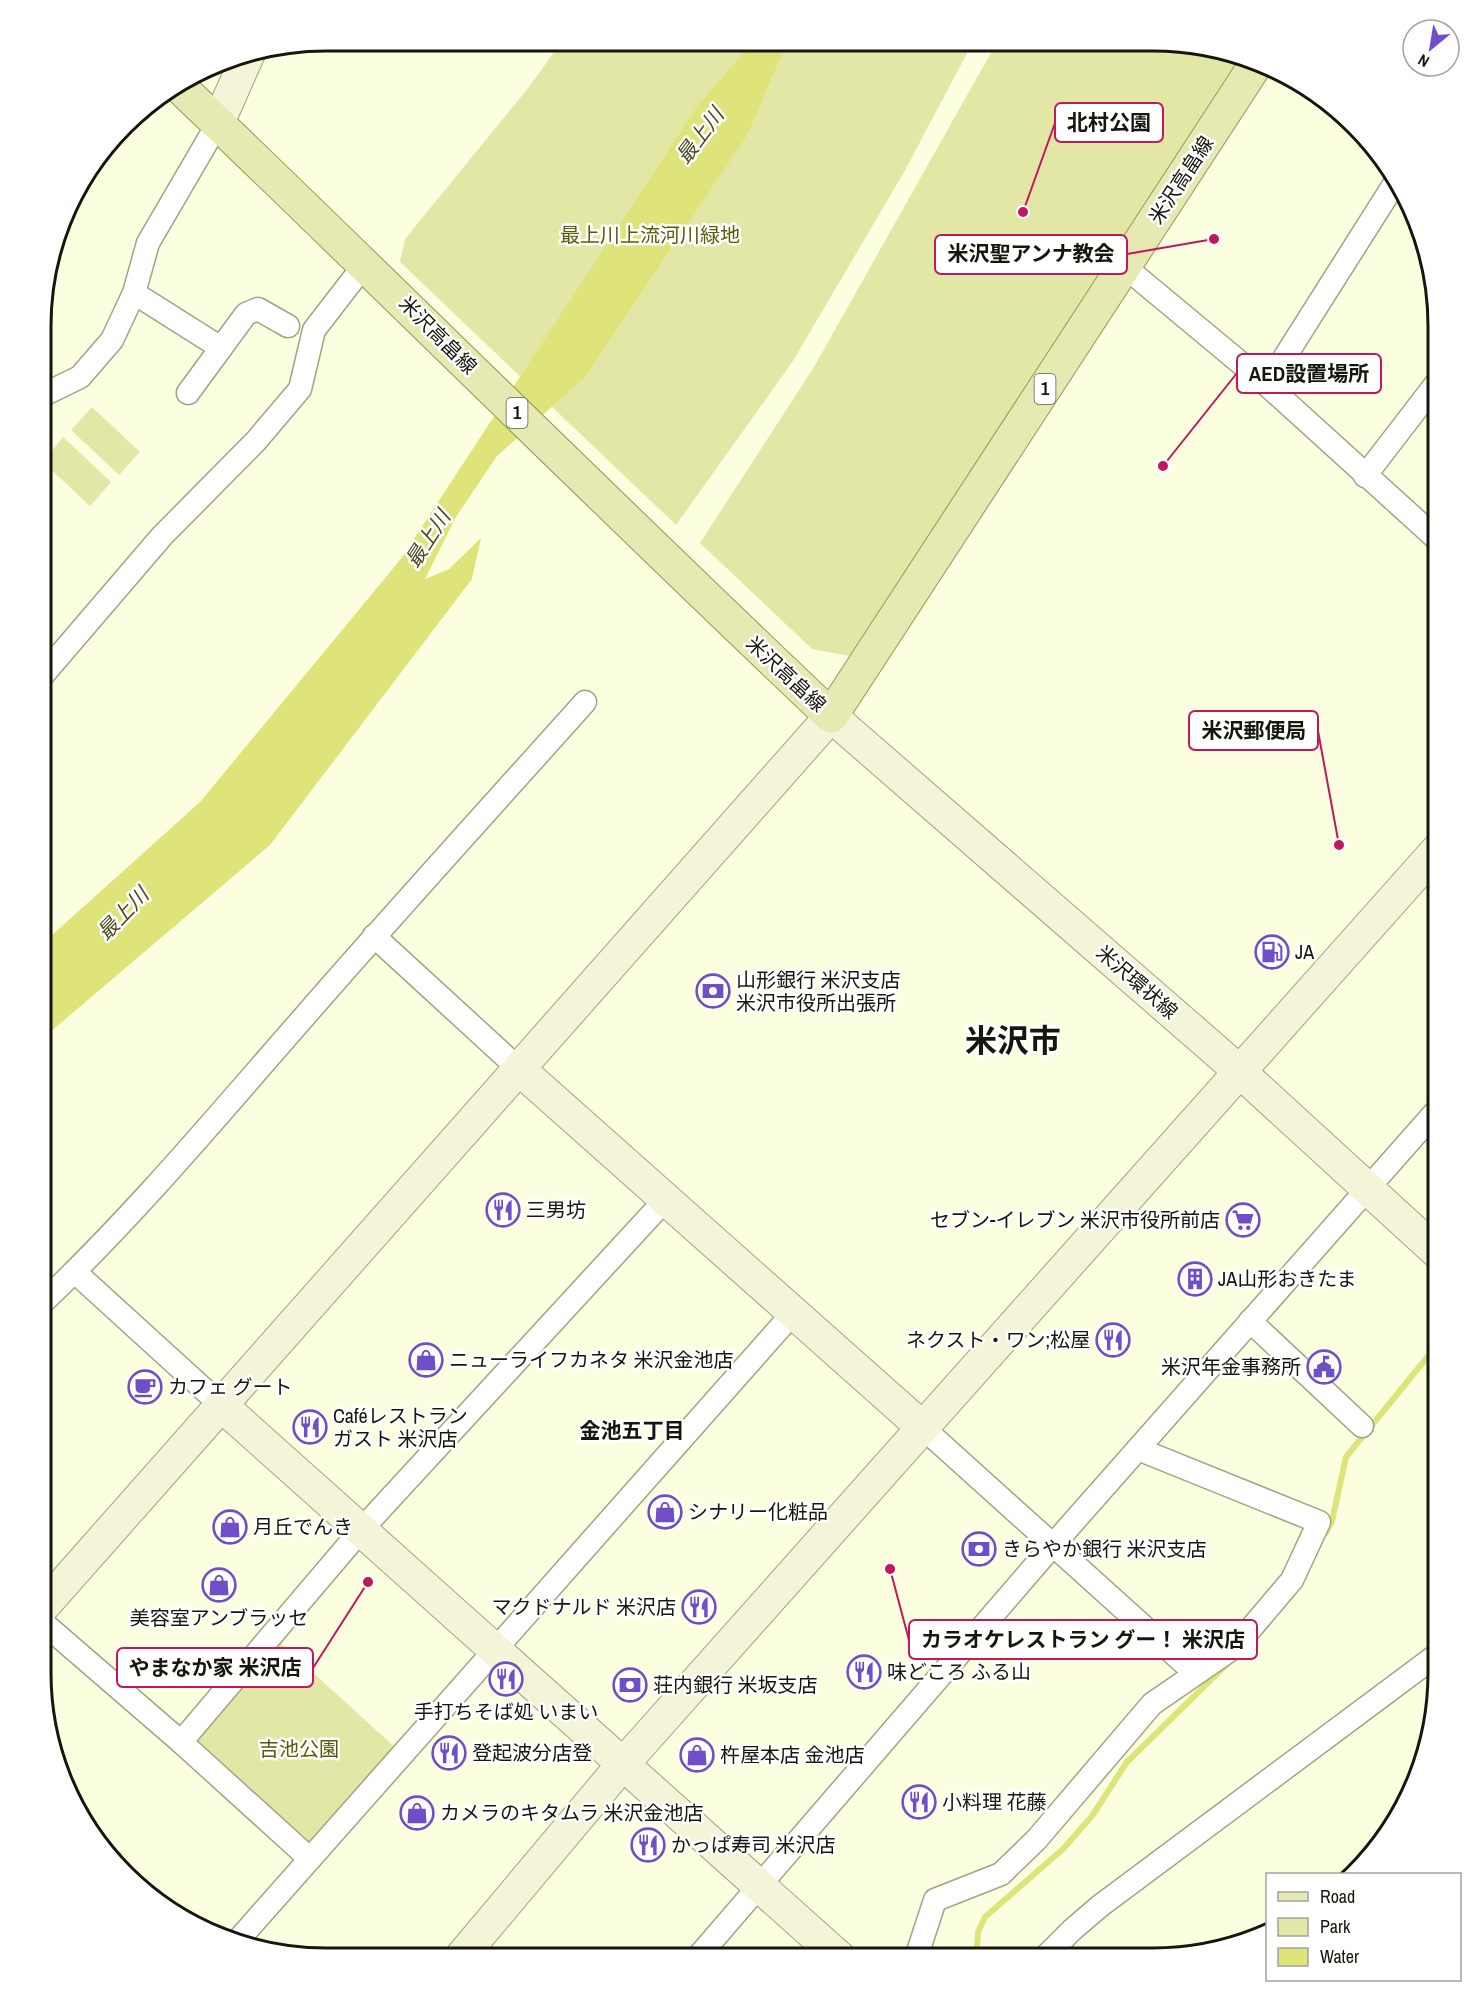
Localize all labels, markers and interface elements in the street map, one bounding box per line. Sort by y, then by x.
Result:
north arrow [1401,18,1461,78]
text: N [1414,49,1433,73]
water label: 最上川 [669,100,731,170]
callout: 北村公園 [1055,103,1163,142]
text: 北村公園 [1067,108,1151,137]
street label: 米沢高畠線 [1142,130,1219,229]
park label: 最上川上流河川緑地 [560,221,740,248]
callout: 米沢聖アンナ教会 [935,235,1127,274]
text: 米沢聖アンナ教会 [947,239,1115,268]
street label: 米沢高畠線 [393,290,483,380]
callout: AED設置場所 [1237,354,1381,393]
text: AED設置場所 [1249,359,1369,388]
road number: 1 [1034,374,1056,404]
road number: 1 [506,398,528,428]
water label: 最上川 [398,503,458,573]
street label: 米沢高畠線 [741,630,832,718]
callout: 米沢郵便局 [1189,711,1318,750]
text: 米沢郵便局 [1202,716,1307,745]
water label: 最上川 [90,879,156,946]
fuel station icon: JA [1254,934,1290,970]
place label: JA [1295,938,1314,965]
street label: 米沢環状線 [1091,939,1184,1025]
place label: 山形銀行 米沢支店 米沢市役所出張所 [736,966,901,1016]
bank icon: 山形銀行 米沢支店 米沢市役所出張所 [695,973,731,1009]
district label: 米沢市 [965,1019,1061,1062]
restaurant icon: 三男坊 [485,1192,521,1228]
place label: 三男坊 [526,1196,586,1223]
supermarket icon: セブン-イレブン 米沢市役所前店 [1225,1202,1261,1238]
place label: セブン-イレブン 米沢市役所前店 [930,1206,1220,1233]
building icon: JA山形おきたま [1177,1261,1213,1297]
place label: JA山形おきたま [1218,1265,1357,1292]
restaurant icon: ネクスト・ワン;松屋 [1095,1322,1131,1358]
place label: ネクスト・ワン;松屋 [906,1326,1090,1353]
shop icon: ニューライフカネタ 米沢金池店 [408,1342,444,1378]
place label: ニューライフカネタ 米沢金池店 [449,1346,734,1373]
public building icon: 米沢年金事務所 [1306,1349,1342,1385]
place label: 米沢年金事務所 [1161,1353,1301,1380]
cafe icon: カフェ グート [127,1369,163,1405]
place label: カフェ グート [168,1373,293,1400]
place label: Caféレストラン ガスト 米沢店 [333,1402,468,1452]
restaurant icon: Caféレストラン ガスト 米沢店 [292,1409,328,1445]
district label: 金池五丁目 [580,1416,685,1445]
shop icon: シナリー化粧品 [647,1494,683,1530]
place label: シナリー化粧品 [688,1498,828,1525]
shop icon: 月丘でんき [212,1509,248,1545]
place label: 月丘でんき [253,1513,353,1540]
bank icon: きらやか銀行 米沢支店 [961,1531,997,1567]
place label: きらやか銀行 米沢支店 [1002,1535,1207,1562]
shop icon: 美容室アンブラッセ [201,1567,237,1603]
restaurant icon: マクドナルド 米沢店 [681,1589,717,1625]
place label: マクドナルド 米沢店 [491,1593,676,1620]
place label: 美容室アンブラッセ [130,1604,308,1631]
callout: カラオケレストラン グー！ 米沢店 [909,1620,1257,1659]
text: カラオケレストラン グー！ 米沢店 [921,1625,1245,1654]
callout: やまなか家 米沢店 [117,1648,313,1687]
text: やまなか家 米沢店 [129,1653,301,1682]
restaurant icon: 味どころ ふる山 [846,1654,882,1690]
place label: 味どころ ふる山 [887,1658,1031,1685]
restaurant icon: 手打ちそば処 いまい [488,1661,524,1697]
bank icon: 荘内銀行 米坂支店 [612,1667,648,1703]
place label: 荘内銀行 米坂支店 [653,1671,818,1698]
place label: 手打ちそば処 いまい [414,1698,598,1725]
park label: 吉池公園 [259,1735,339,1762]
restaurant icon: 登起波分店登 [431,1735,467,1771]
shop icon: 杵屋本店 金池店 [679,1737,715,1773]
place label: 登起波分店登 [472,1739,592,1766]
place label: 杵屋本店 金池店 [720,1741,865,1768]
restaurant icon: 小料理 花藤 [901,1784,937,1820]
place label: 小料理 花藤 [942,1788,1047,1815]
shop icon: カメラのキタムラ 米沢金池店 [399,1795,435,1831]
place label: カメラのキタムラ 米沢金池店 [440,1799,704,1826]
restaurant icon: かっぱ寿司 米沢店 [630,1827,666,1863]
place label: かっぱ寿司 米沢店 [671,1831,836,1858]
legend [1266,1873,1461,1981]
text: Road [1320,1884,1355,1909]
text: Park [1320,1914,1351,1939]
text: Water [1320,1944,1359,1969]

